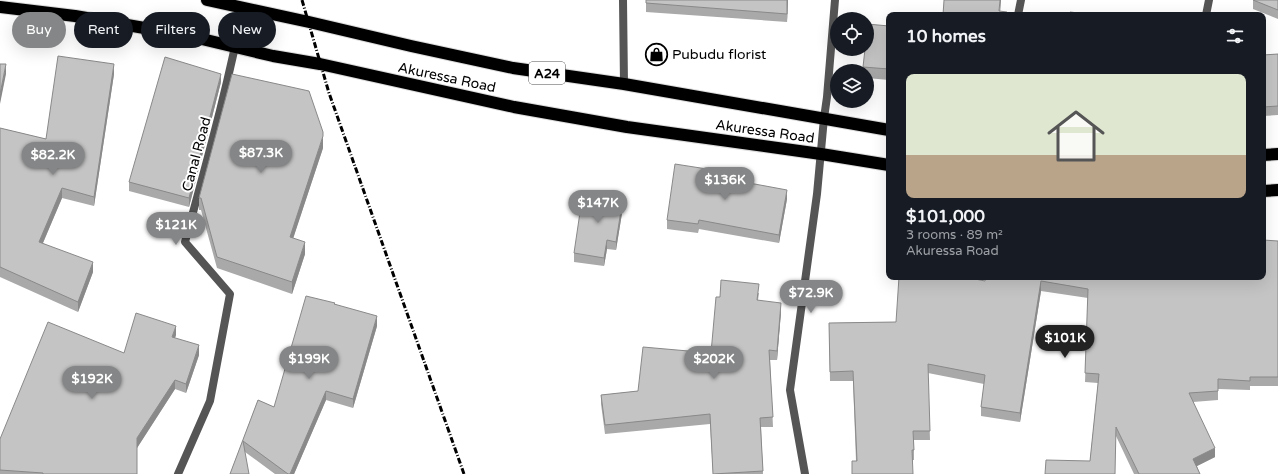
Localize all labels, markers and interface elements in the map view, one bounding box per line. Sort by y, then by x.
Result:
chip: Buy [12,12,66,48]
chip: Rent [74,12,133,48]
chip: Filters [141,12,210,48]
chip: New [218,12,276,48]
map controls [830,12,874,108]
button: locate [830,12,874,56]
icon: filters [1224,25,1246,47]
text: 10 homes [906,26,986,47]
shop icon: Pubudu florist [644,41,670,67]
place label: Pubudu florist [672,46,767,63]
street label: Akuressa Road [396,59,497,96]
road number: A24 [529,62,565,84]
button: layers [830,64,874,108]
icon: home [1040,100,1112,172]
street label: Canal Road [178,115,215,193]
street label: Akuressa Road [714,116,815,147]
pin: $87.3K [228,140,294,174]
pin: $82.2K [20,142,86,176]
text: $87.3K [239,145,283,161]
text: $82.2K [31,147,75,163]
pin: $136K [697,167,753,201]
text: $136K [704,172,746,188]
pin: $147K [570,190,626,224]
text: $147K [577,195,619,211]
text: $101,000 [906,206,985,227]
pin: $121K [148,212,204,246]
text: $121K [155,217,197,233]
text: 3 rooms · 89 m² [906,227,1003,243]
text: Akuressa Road [906,243,999,259]
pin: $72.9K [778,280,844,314]
text: $72.9K [789,285,833,301]
pin: $101K [1037,325,1093,359]
text: $101K [1044,330,1086,346]
pin: $199K [281,346,337,380]
pin: $202K [686,346,742,380]
text: $199K [288,351,330,367]
text: $202K [693,351,735,367]
pin: $192K [64,366,120,400]
text: $192K [71,371,113,387]

